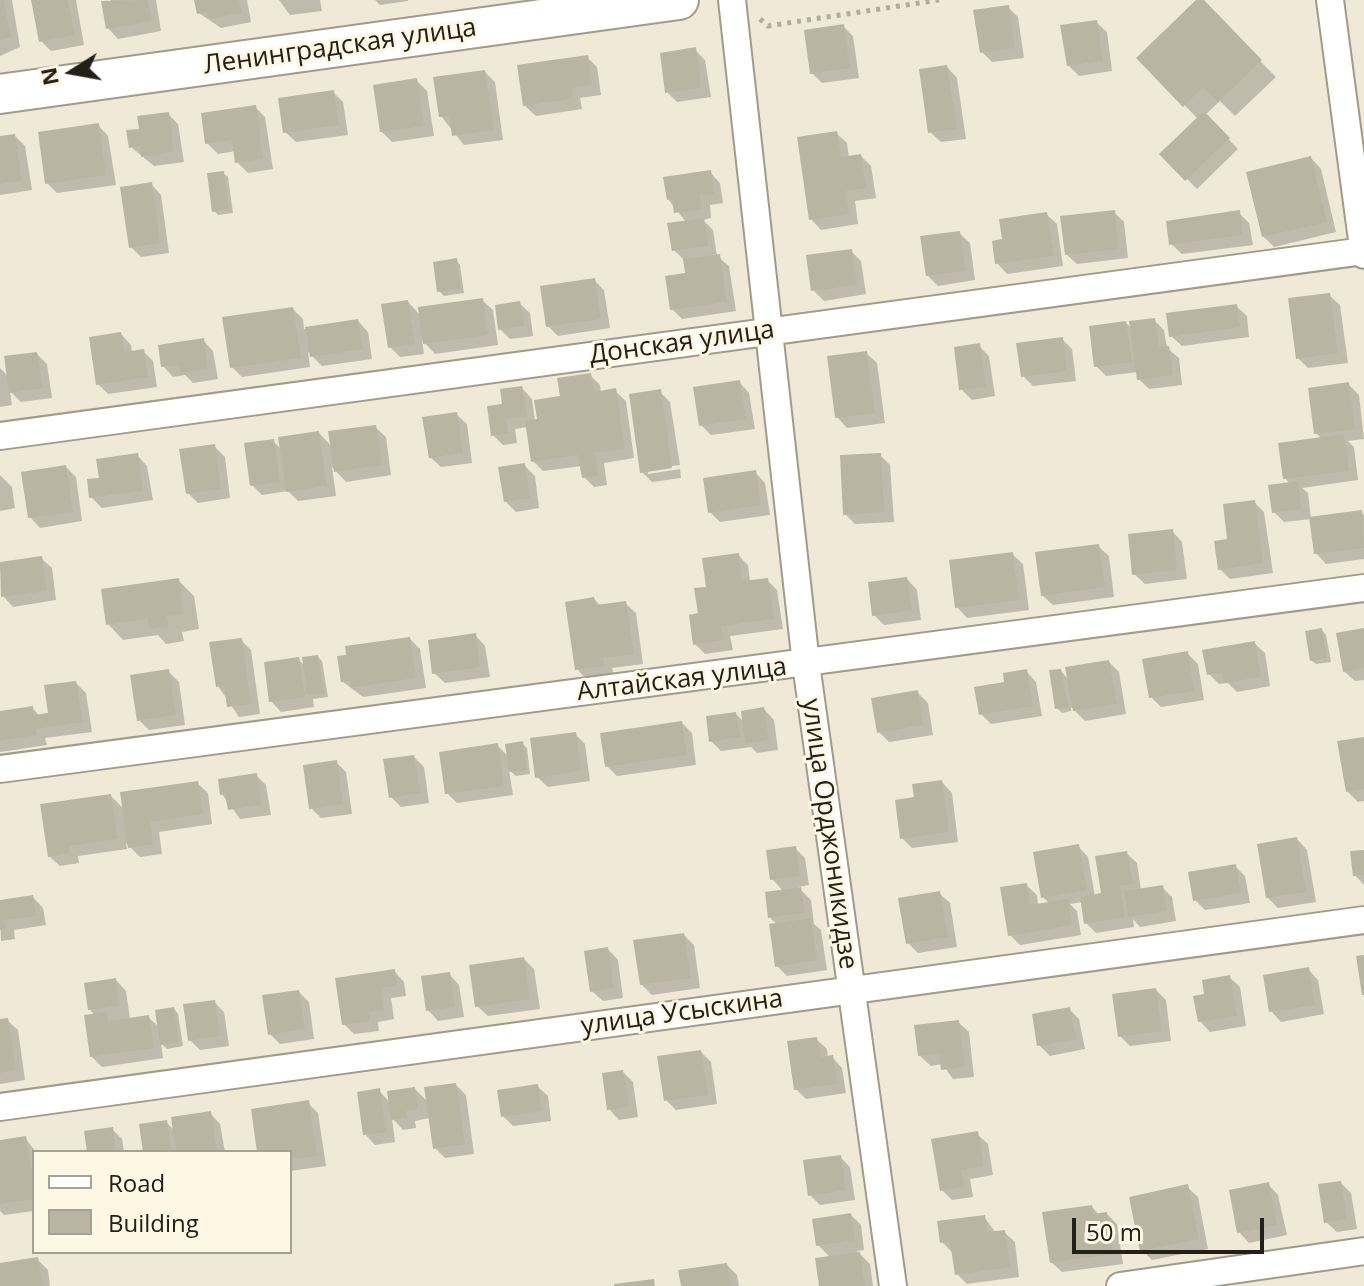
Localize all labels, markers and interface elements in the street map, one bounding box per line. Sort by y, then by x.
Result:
street label: Ленинградская улица [201,12,479,82]
north arrow [32,32,112,112]
text: N [32,65,65,88]
street label: Донская улица [587,315,777,371]
street label: Алтайская улица [575,652,789,708]
street label: улица Орджоникидзе [795,697,863,971]
street label: улица Усыскина [579,983,785,1043]
legend [32,1150,292,1254]
text: Road [108,1166,165,1199]
scale bar [1076,1202,1268,1252]
text: Building [108,1206,199,1239]
text: 50 m [1086,1215,1142,1248]

